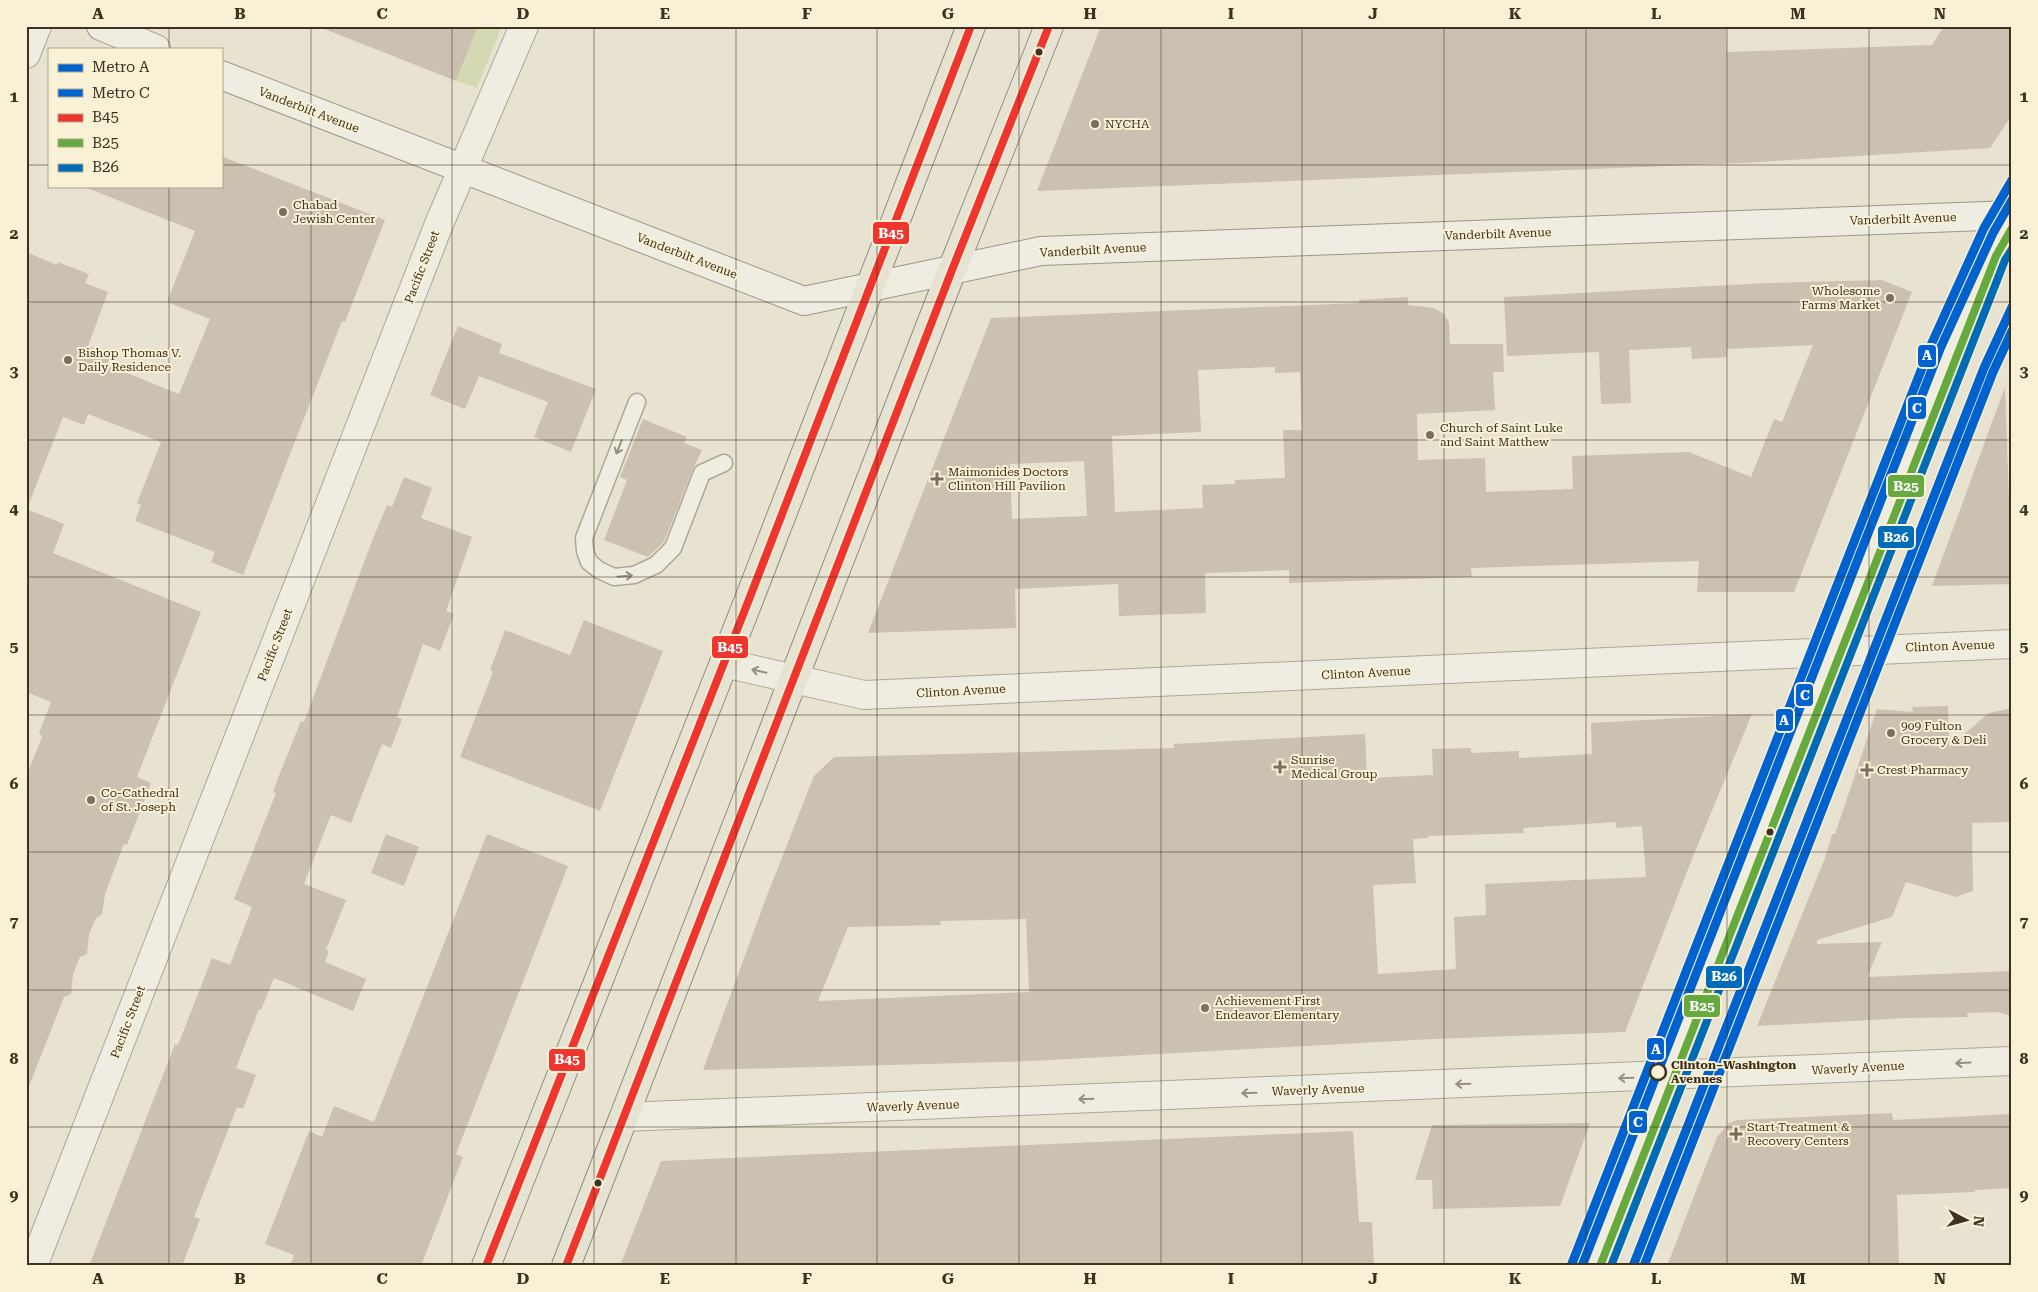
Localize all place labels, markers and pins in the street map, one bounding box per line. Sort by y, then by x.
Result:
unlabelled marker [1034,47,1044,57]
place label: NYCHA [1105,117,1150,131]
marker: NYCHA [1089,118,1101,130]
place label: Chabad Jewish Center [293,198,375,226]
marker: Chabad Jewish Center [277,206,289,218]
place label: Wholesome Farms Market [1801,284,1881,312]
marker: Wholesome Farms Market [1884,292,1896,304]
place label: Bishop Thomas V. Daily Residence [78,346,181,374]
marker: Bishop Thomas V. Daily Residence [62,354,74,366]
place label: Church of Saint Luke and Saint Matthew [1440,421,1563,449]
marker: Church of Saint Luke and Saint Matthew [1424,429,1436,441]
place label: Maimonides Doctors Clinton Hill Pavilion [948,465,1069,493]
marker: Maimonides Doctors Clinton Hill Pavilion [930,472,944,486]
place label: 909 Fulton Grocery & Deli [1901,719,1987,747]
marker: 909 Fulton Grocery & Deli [1885,727,1897,739]
place label: Sunrise Medical Group [1291,753,1378,781]
marker: Sunrise Medical Group [1273,760,1287,774]
place label: Crest Pharmacy [1877,763,1969,777]
marker: Crest Pharmacy [1861,764,1873,776]
place label: Co-Cathedral of St. Joseph [101,786,179,814]
marker: Co-Cathedral of St. Joseph [85,794,97,806]
unlabelled marker [1765,827,1775,837]
place label: Achievement First Endeavor Elementary [1215,994,1340,1022]
marker: Achievement First Endeavor Elementary [1199,1002,1211,1014]
place label: Clinton–Washington Avenues [1671,1058,1796,1086]
marker: Clinton–Washington Avenues [1649,1063,1667,1081]
place label: Start Treatment & Recovery Centers [1747,1120,1850,1148]
marker: Start Treatment & Recovery Centers [1729,1127,1743,1141]
unlabelled marker [593,1178,603,1188]

